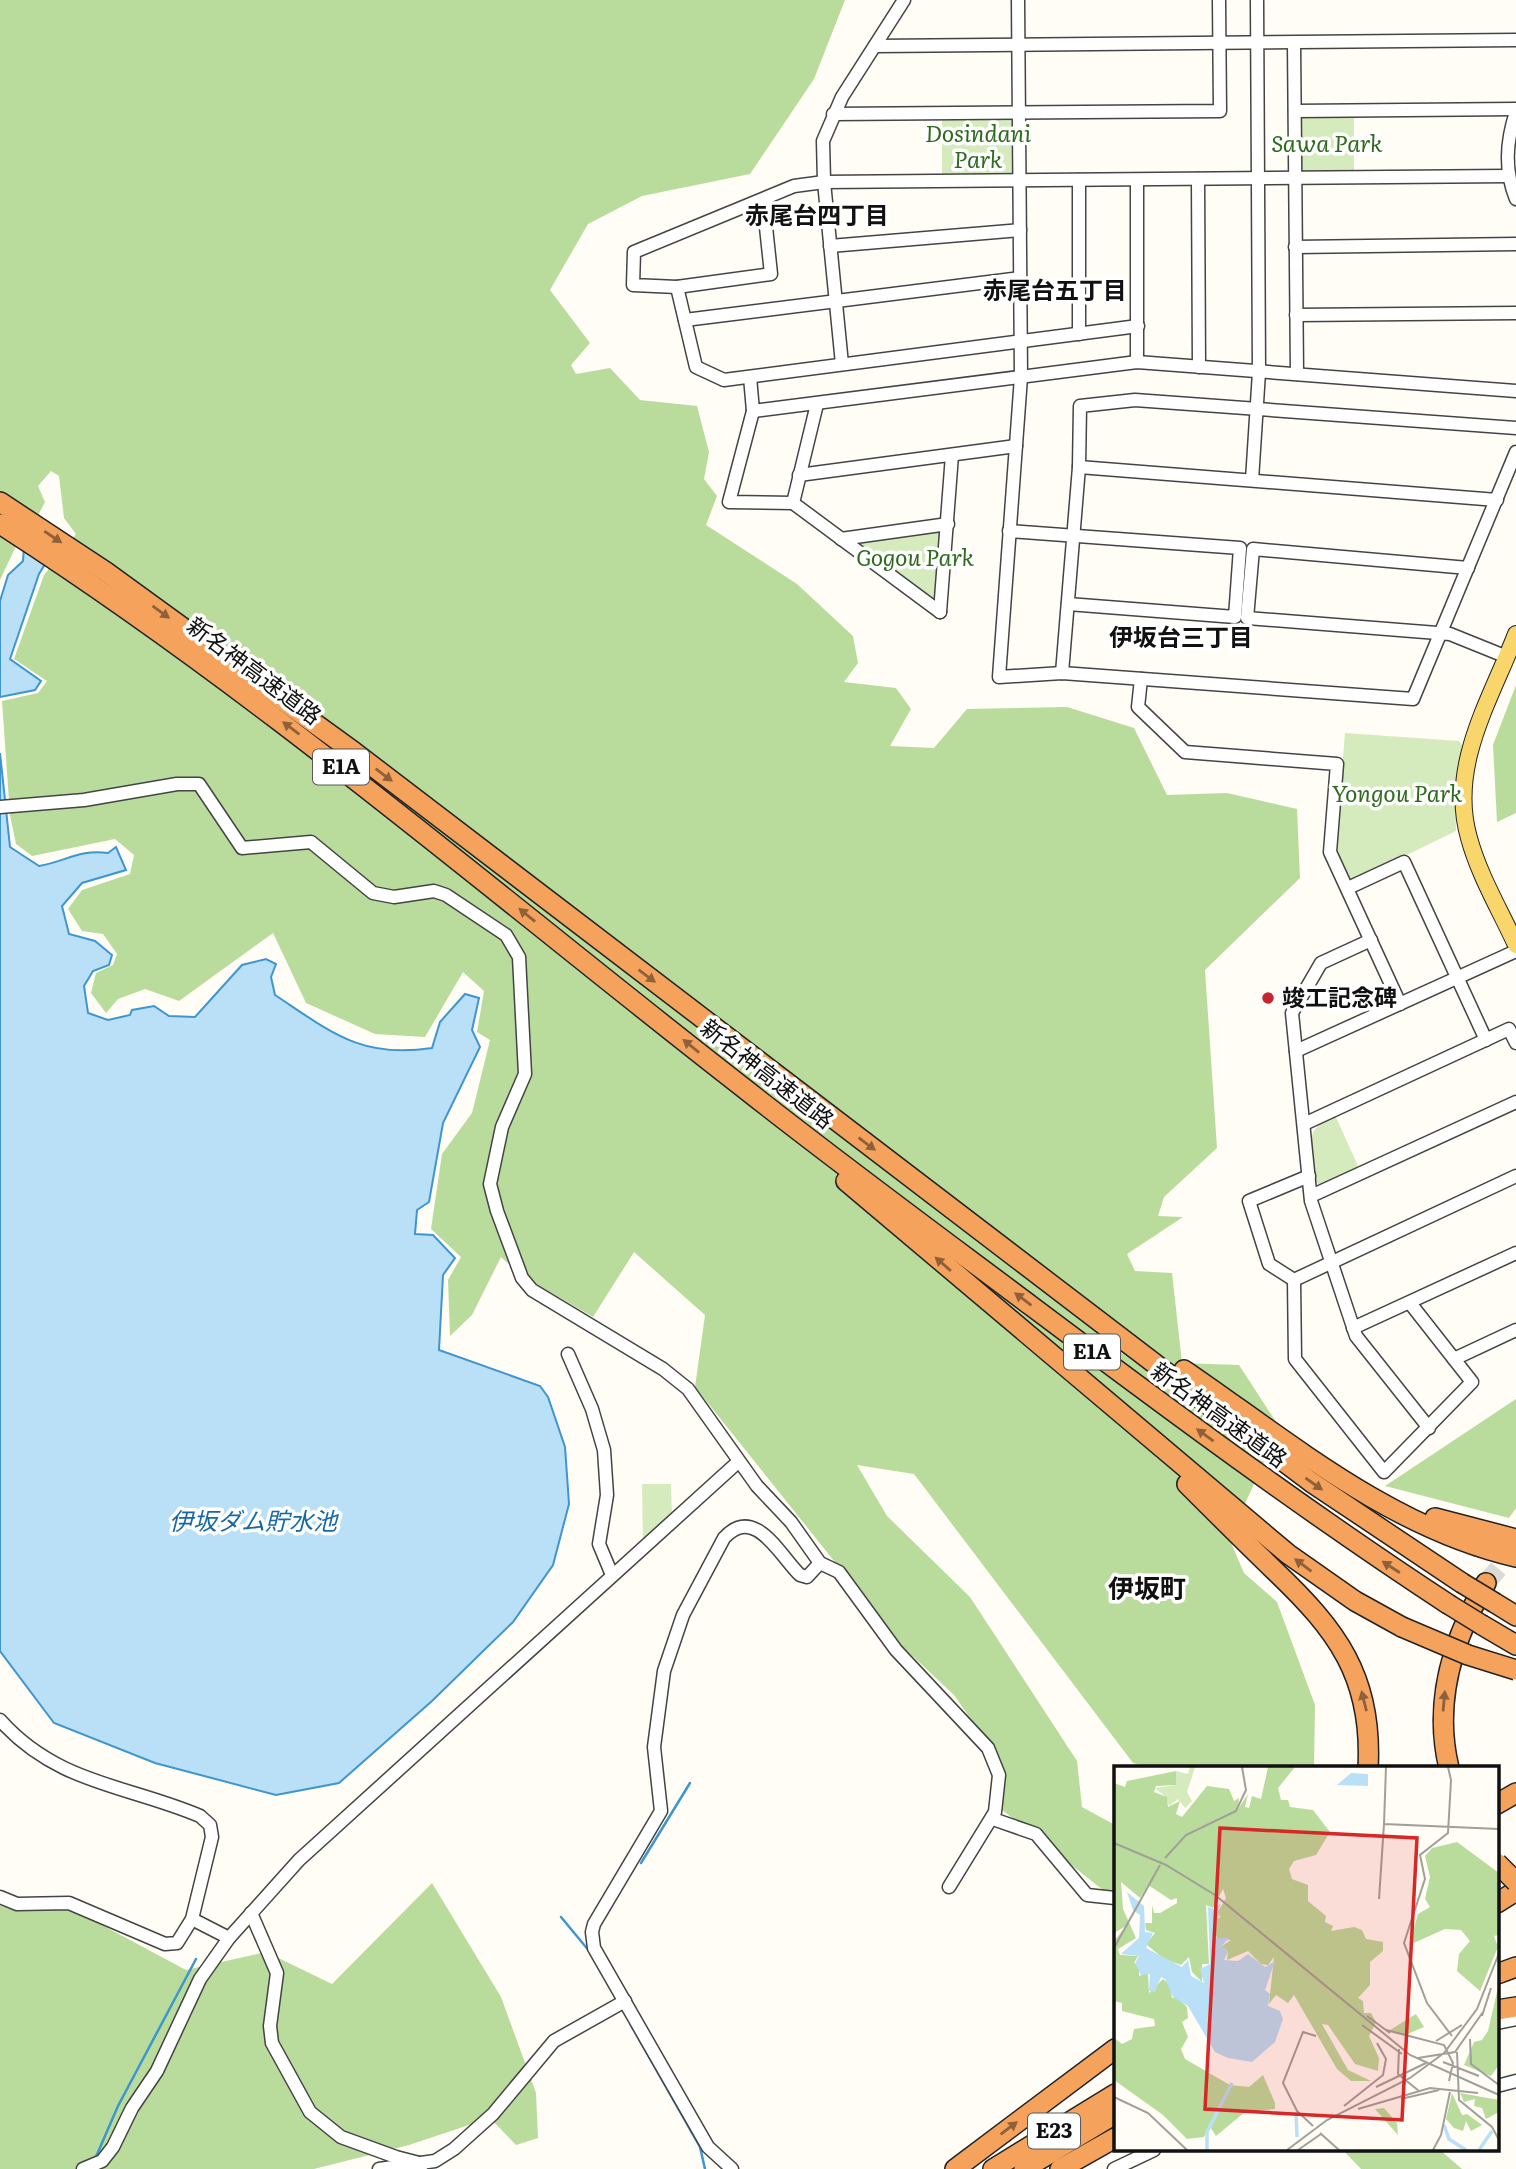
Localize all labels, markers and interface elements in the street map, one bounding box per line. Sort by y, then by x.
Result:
park label: Dosindani Park [925,115,1031,175]
park label: Sawa Park [1271,125,1383,159]
district label: 赤尾台四丁目 [745,196,889,231]
district label: 赤尾台五丁目 [983,271,1127,306]
one-way arrow [43,530,63,543]
park label: Gogou Park [856,539,974,573]
one-way arrow [152,604,170,618]
street label: 新名神高速道路 [181,607,330,731]
district label: 伊坂台三丁目 [1109,618,1253,653]
one-way arrow [283,721,301,736]
road number: E1A [313,750,369,784]
one-way arrow [375,767,393,781]
park label: Yongou Park [1332,775,1463,809]
one-way arrow [519,908,537,923]
one-way arrow [638,969,656,983]
place label: 竣工記念碑 [1282,979,1397,1013]
marker: 竣工記念碑 [1260,990,1276,1006]
street label: 新名神高速道路 [694,1009,842,1135]
one-way arrow [683,1039,701,1054]
one-way arrow [857,1136,875,1151]
one-way arrow [934,1256,952,1272]
one-way arrow [1014,1292,1032,1307]
road number: E1A [1064,1334,1120,1370]
street label: 新名神高速道路 [1145,1352,1295,1474]
one-way arrow [1196,1428,1214,1442]
one-way arrow [1305,1476,1323,1490]
water label: 伊坂ダム貯水池 [169,1502,339,1537]
one-way arrow [1294,1557,1312,1572]
one-way arrow [1381,1560,1401,1573]
district label: 伊坂町 [1108,1567,1186,1606]
one-way arrow [1358,1689,1369,1711]
one-way arrow [1439,1689,1450,1711]
inset map [1114,1766,1498,2152]
road number: E23 [1028,2114,1080,2148]
one-way arrow [1000,2120,1018,2135]

